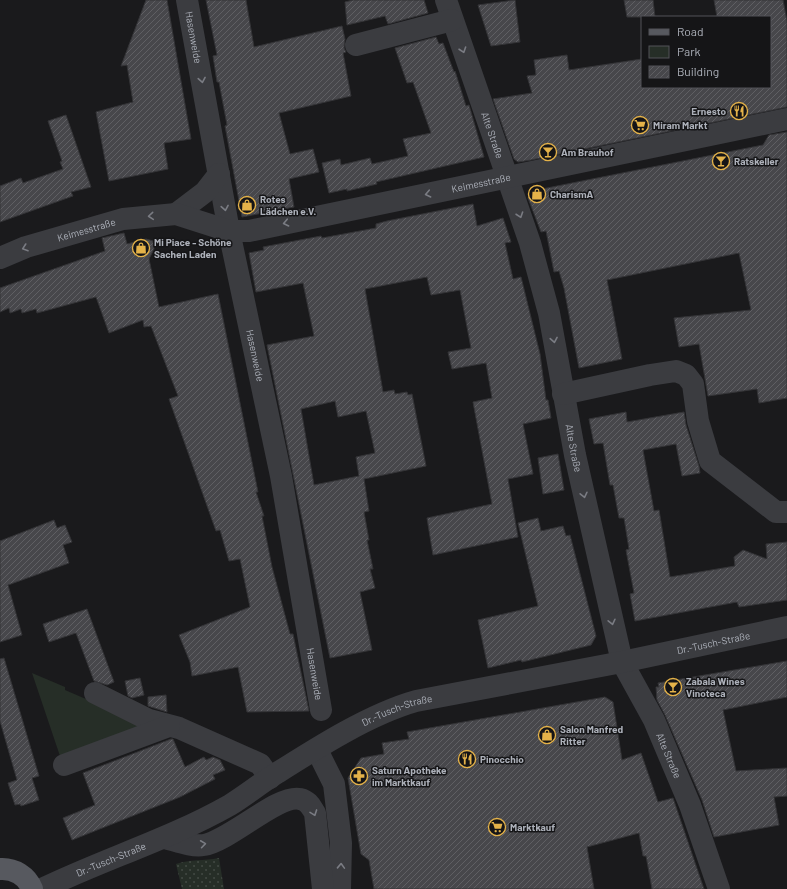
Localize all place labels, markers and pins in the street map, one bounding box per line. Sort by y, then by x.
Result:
restaurant icon: Ernesto [729,101,749,121]
place label: Ernesto [691,105,726,117]
supermarket icon: Miram Markt [630,115,650,135]
place label: Miram Markt [653,119,708,131]
bar icon: Am Brauhof [538,142,558,162]
place label: Am Brauhof [561,146,614,158]
bar icon: Ratskeller [711,151,731,171]
place label: Ratskeller [734,155,779,167]
shop icon: CharismA [527,184,547,204]
place label: CharismA [550,188,594,200]
place label: Rotes Lädchen e.V. [260,193,317,217]
shop icon: Rotes Lädchen e.V. [237,195,257,215]
place label: Mi Piace - Schöne Sachen Laden [154,236,232,260]
shop icon: Mi Piace - Schöne Sachen Laden [131,238,151,258]
place label: Zabala Wines Vinoteca [686,675,745,699]
bar icon: Zabala Wines Vinoteca [663,677,683,697]
place label: Salon Manfred Ritter [560,723,624,747]
shop icon: Salon Manfred Ritter [537,725,557,745]
restaurant icon: Pinocchio [457,749,477,769]
place label: Pinocchio [480,753,524,765]
place label: Saturn Apotheke im Marktkauf [372,764,447,788]
pharmacy icon: Saturn Apotheke im Marktkauf [349,766,369,786]
supermarket icon: Marktkauf [487,817,507,837]
place label: Marktkauf [510,821,555,833]

